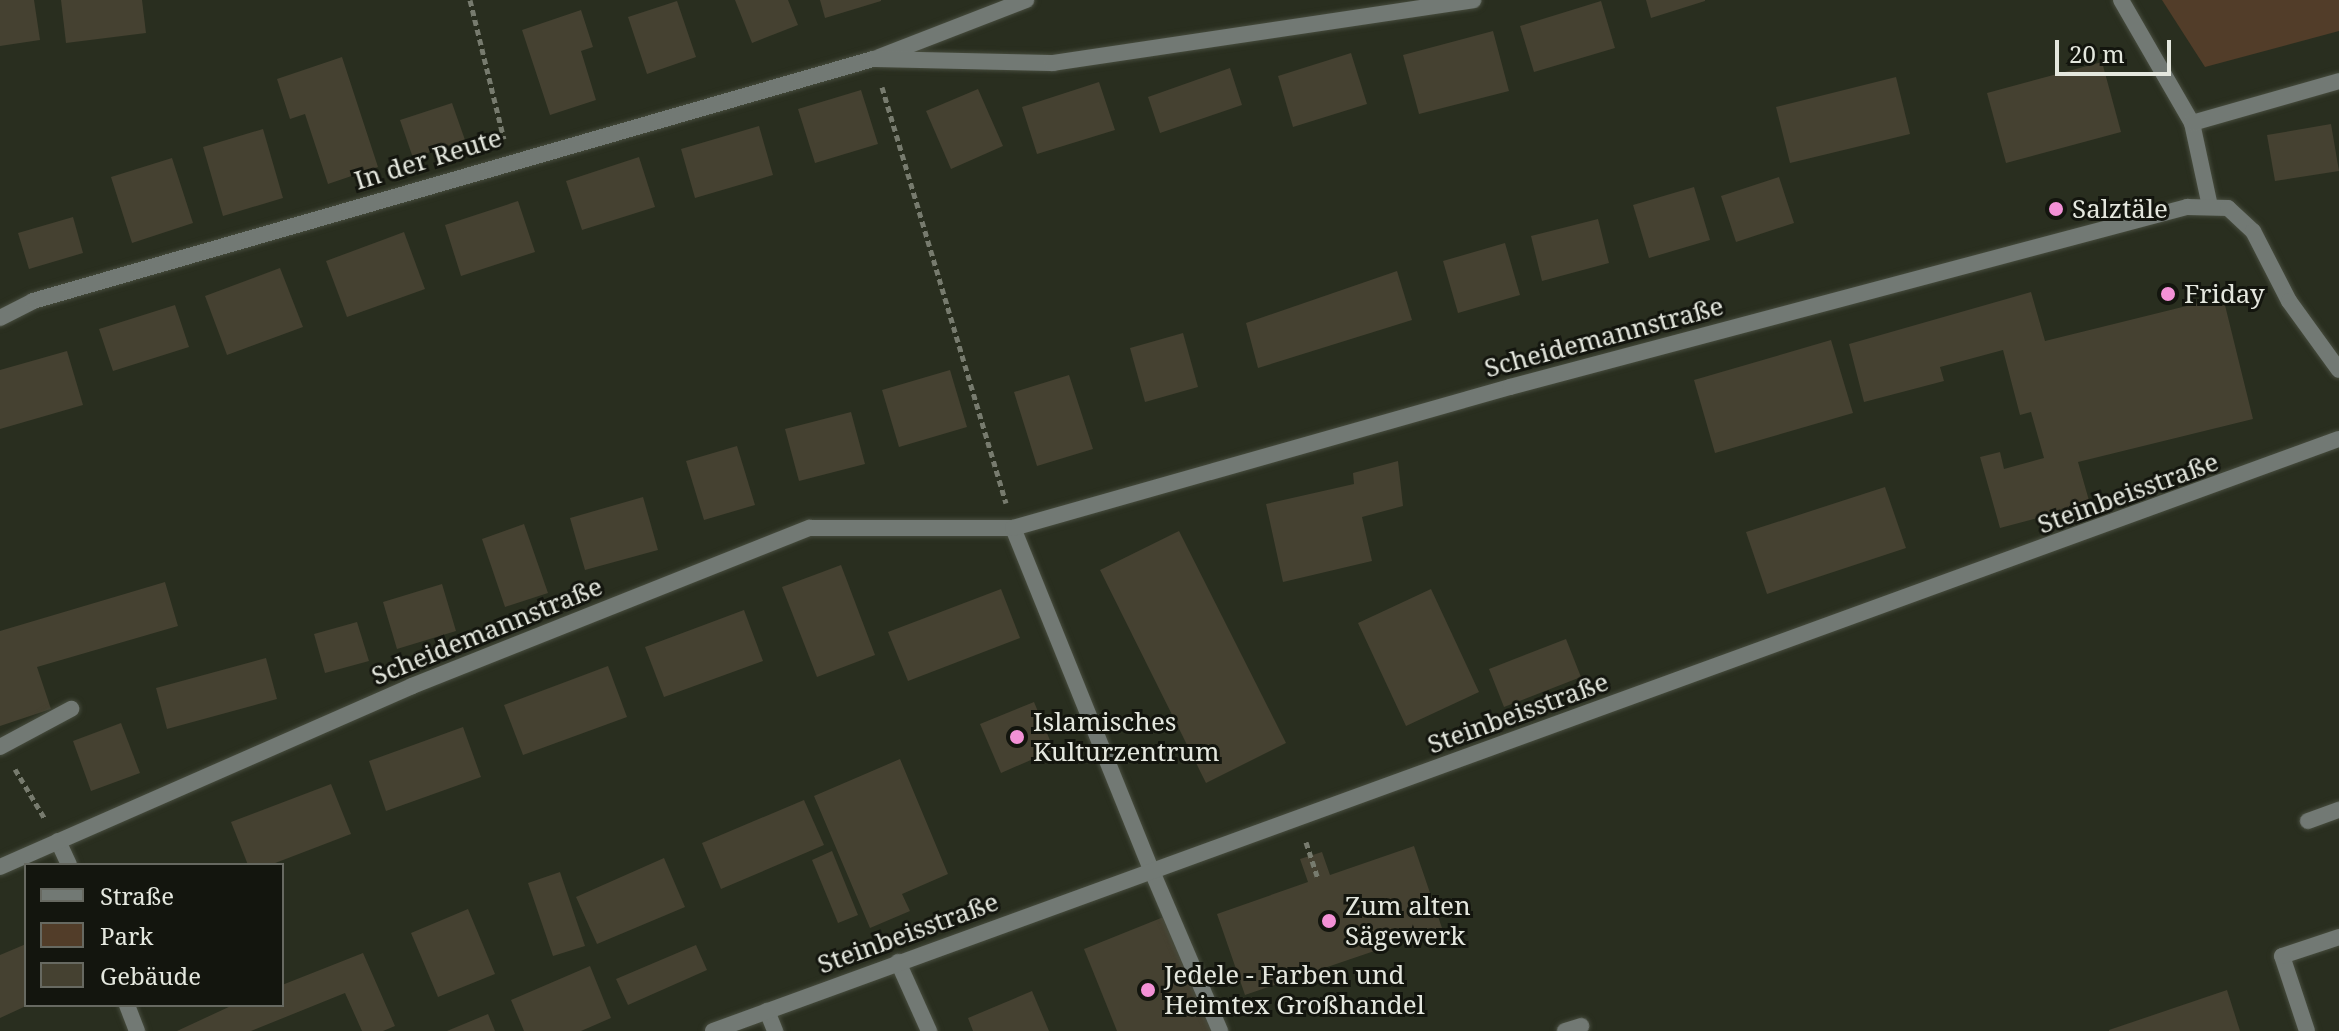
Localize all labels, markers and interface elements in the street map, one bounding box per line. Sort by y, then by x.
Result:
scale bar [2059,24,2175,74]
text: 20 m [2069,37,2125,70]
street label: In der Reute [351,122,505,196]
place label: Salztäle [2072,193,2168,225]
marker: Salztäle [2047,200,2065,218]
place label: Friday [2184,278,2265,310]
marker: Friday [2159,285,2177,303]
street label: Scheidemannstraße [1481,290,1727,384]
street label: Steinbeisstraße [2033,446,2223,540]
street label: Scheidemannstraße [367,570,607,692]
street label: Steinbeisstraße [1423,666,1613,760]
place label: Islamisches Kulturzentrum [1033,706,1220,768]
marker: Islamisches Kulturzentrum [1008,728,1026,746]
legend [24,863,284,1007]
text: Straße [100,879,174,912]
street label: Steinbeisstraße [813,886,1003,980]
place label: Zum alten Sägewerk [1345,890,1471,952]
marker: Zum alten Sägewerk [1320,912,1338,930]
text: Park [100,919,153,952]
text: Gebäude [100,959,201,992]
place label: Jedele - Farben und Heimtex Großhandel [1164,959,1425,1020]
marker: Jedele - Farben und Heimtex Großhandel [1139,981,1157,999]

